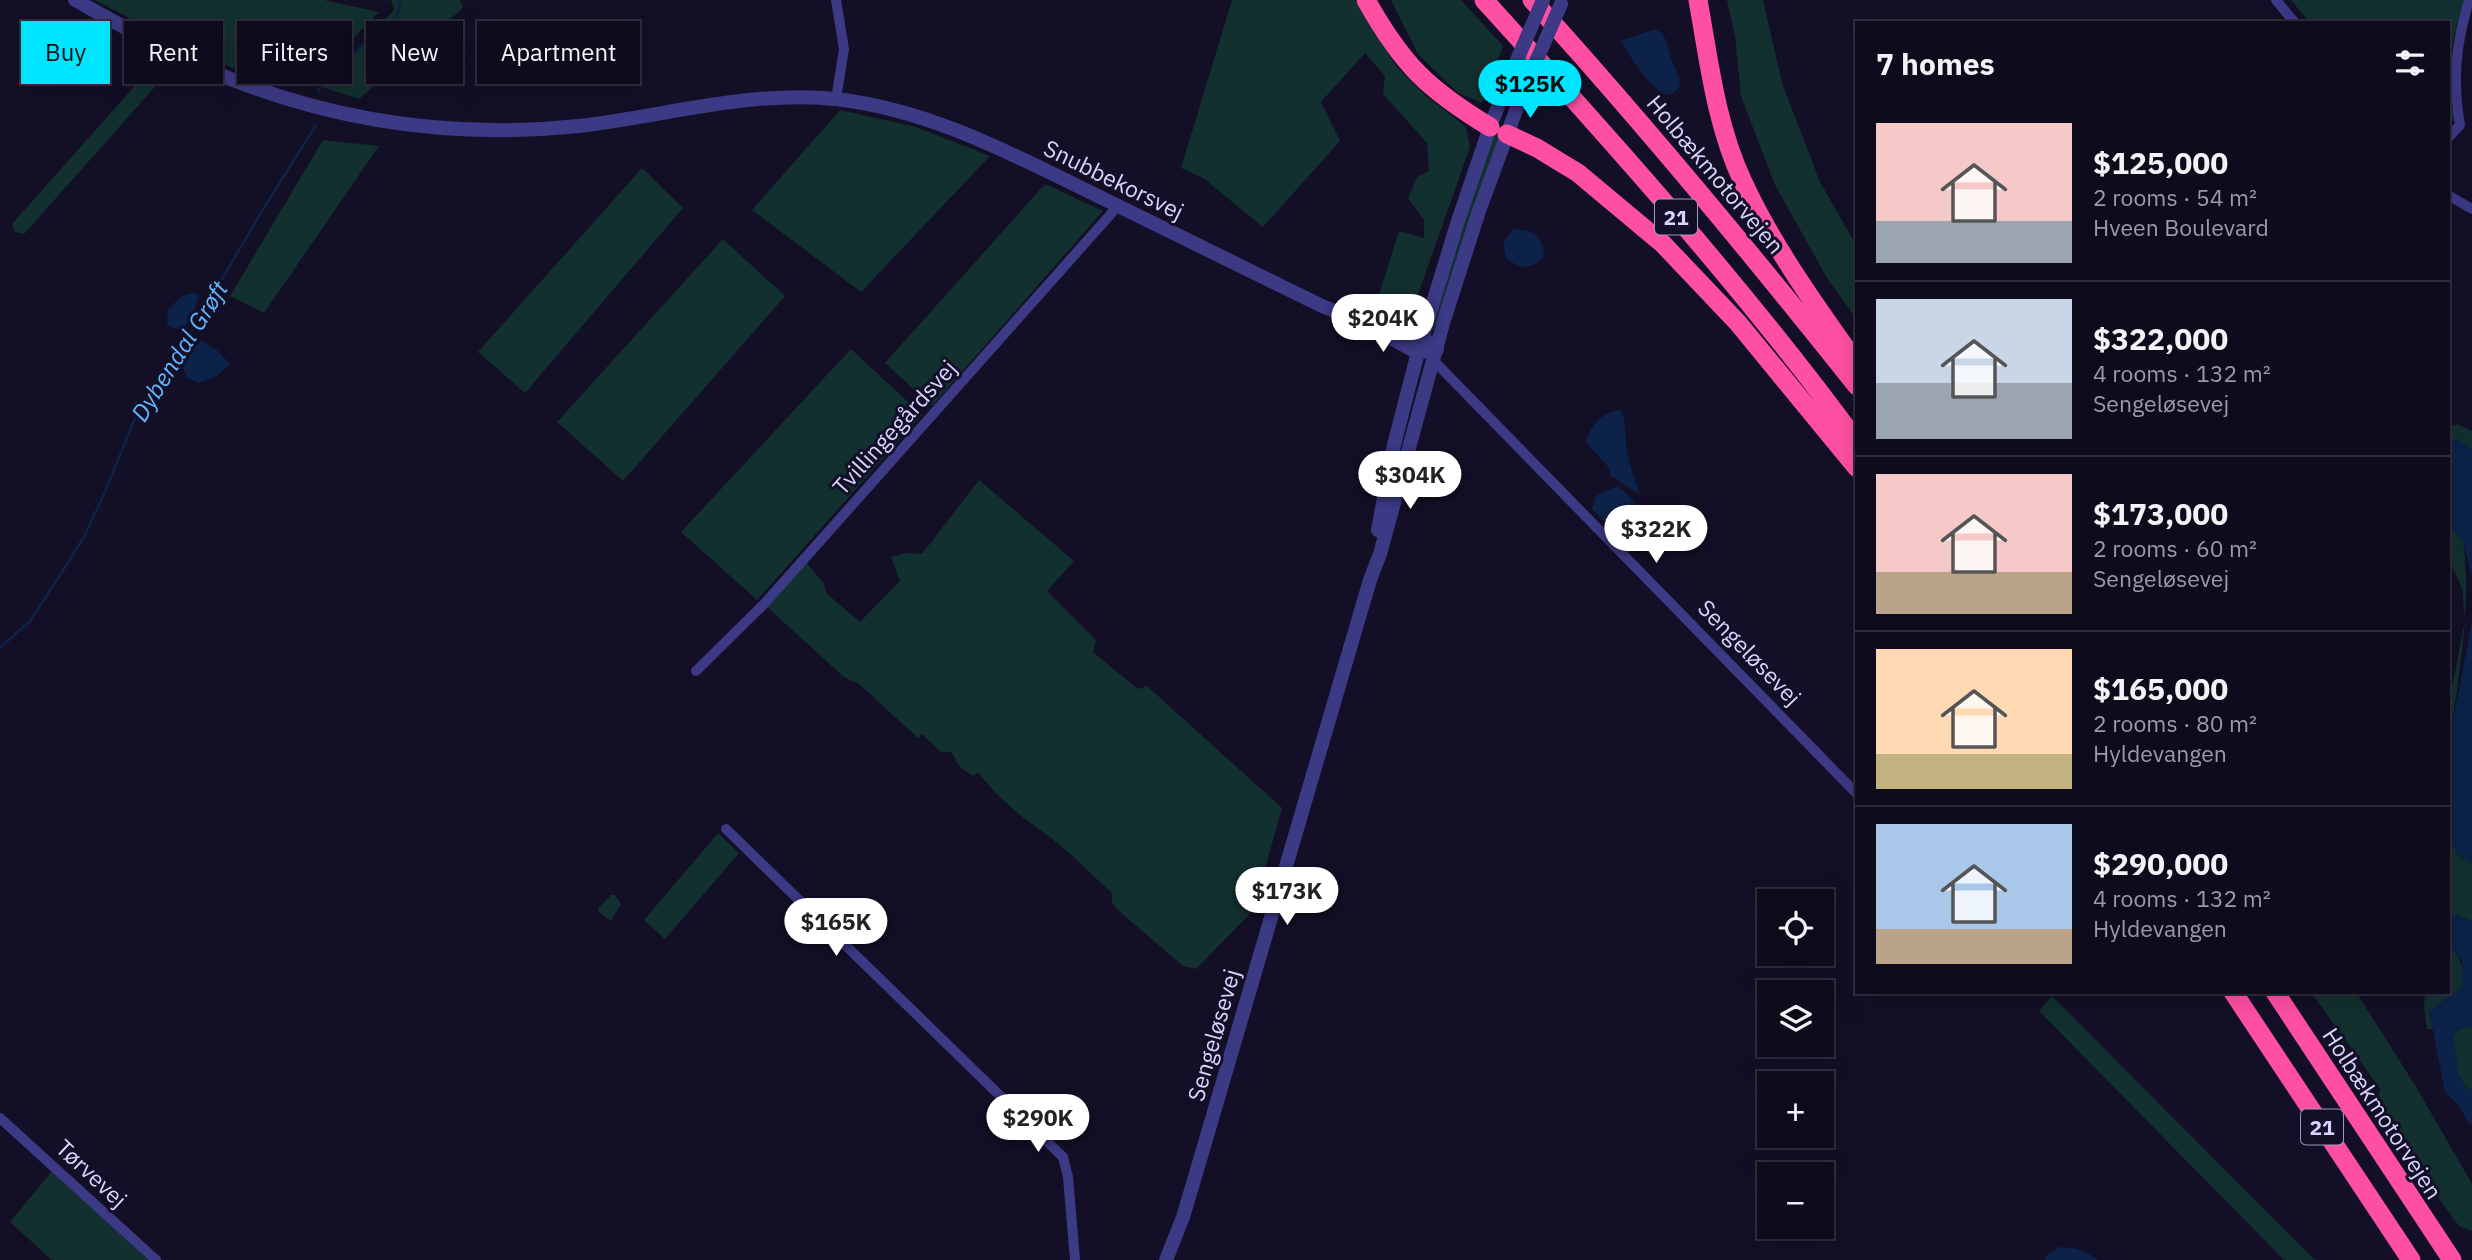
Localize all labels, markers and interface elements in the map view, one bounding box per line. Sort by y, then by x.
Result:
chip: Buy [21,21,110,84]
chip: Rent [124,21,223,84]
chip: Filters [237,21,352,84]
chip: New [366,21,463,84]
chip: Apartment [477,21,640,84]
text: 7 homes [1876,44,1995,83]
icon: filters [2391,44,2429,82]
pin: $125K [1481,60,1579,120]
text: $125K [1494,68,1566,98]
street label: Holbækmotorvejen [1641,88,1791,260]
street label: Snubbekorsvej [1039,132,1189,226]
text: $125,000 [2093,143,2228,182]
icon: home [1932,151,2016,235]
text: 2 rooms · 54 m² [2093,182,2257,212]
road number: 21 [1655,200,1697,234]
text: Hveen Boulevard [2093,212,2269,242]
water label: Dybendal Grøft [123,274,236,427]
pin: $204K [1334,294,1432,354]
text: $204K [1347,302,1419,332]
text: $322,000 [2093,319,2228,358]
icon: home [1932,327,2016,411]
street label: Tvillingegårdsvej [825,353,963,501]
text: 4 rooms · 132 m² [2093,358,2271,388]
text: Sengeløsevej [2093,388,2229,418]
pin: $304K [1361,452,1459,511]
text: $304K [1374,459,1446,489]
text: $173,000 [2093,494,2228,533]
icon: home [1932,502,2016,586]
pin: $322K [1607,505,1705,565]
text: $322K [1620,513,1692,543]
text: 2 rooms · 60 m² [2093,533,2257,563]
text: Sengeløsevej [2093,563,2229,593]
street label: Sengeløsevej [1692,593,1808,711]
text: $165,000 [2093,669,2228,708]
icon: home [1932,677,2016,761]
text: 2 rooms · 80 m² [2093,708,2257,738]
text: Hyldevangen [2093,738,2227,768]
text: $290,000 [2093,844,2228,883]
icon: home [1932,852,2016,936]
pin: $173K [1238,867,1336,927]
text: $173K [1251,875,1323,905]
text: 4 rooms · 132 m² [2093,883,2271,913]
map controls [1757,889,1834,1239]
button: locate [1757,889,1834,966]
pin: $165K [787,898,885,958]
text: $165K [800,906,872,936]
text: Hyldevangen [2093,913,2227,943]
street label: Sengeløsevej [1180,965,1246,1105]
button: layers [1757,980,1834,1057]
street label: Holbækmotorvejen [2316,1022,2450,1204]
button: + [1757,1071,1834,1148]
pin: $290K [989,1094,1087,1154]
text: $290K [1002,1102,1074,1132]
road number: 21 [2301,1110,2343,1144]
street label: Tørvevej [50,1133,134,1213]
button: − [1757,1162,1834,1239]

